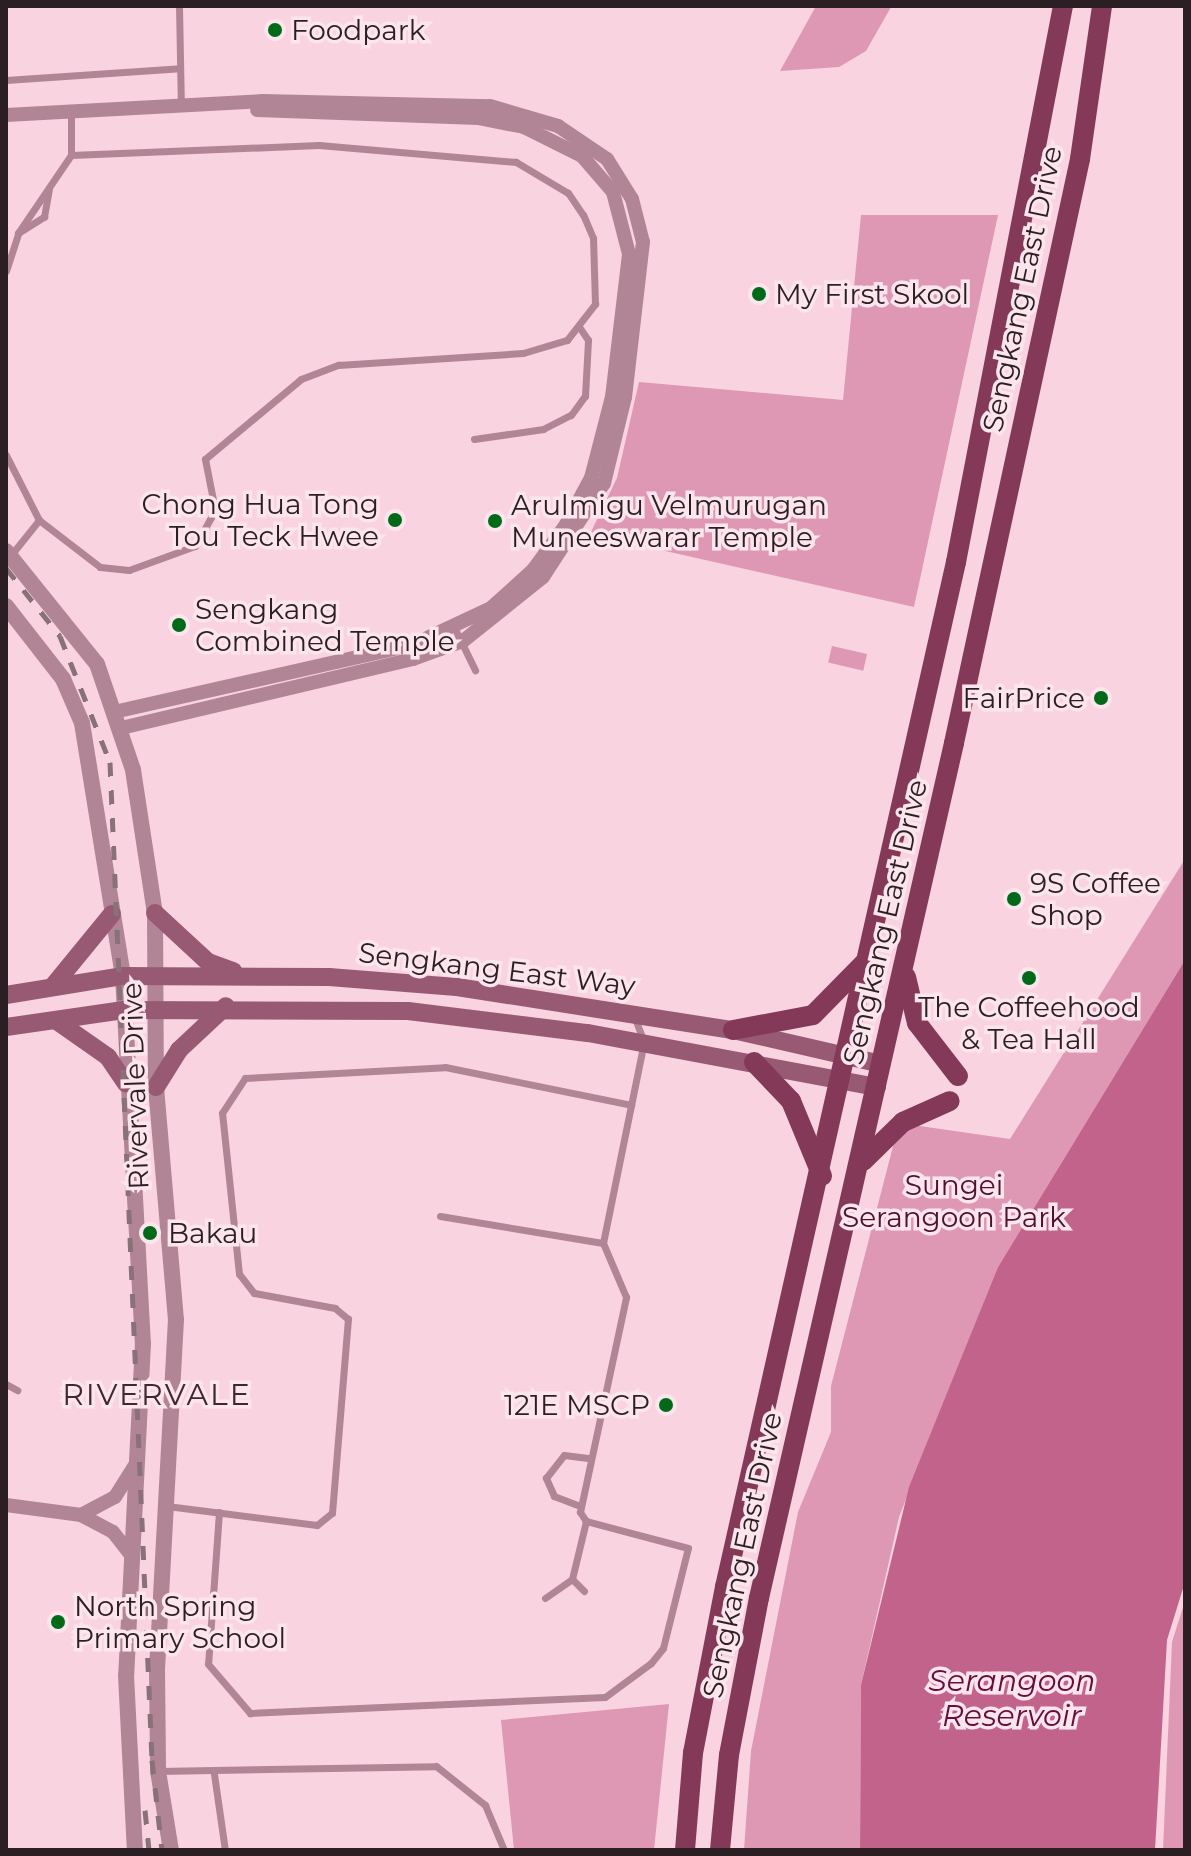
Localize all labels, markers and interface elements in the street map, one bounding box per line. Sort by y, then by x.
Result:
place label: Foodpark [291,13,425,47]
marker: Foodpark [266,21,284,39]
street label: Sengkang East Drive [975,143,1069,435]
place label: My First Skool [775,277,969,311]
marker: My First Skool [750,285,768,303]
place label: Chong Hua Tong Tou Teck Hwee [142,487,379,553]
place label: Arulmigu Velmurugan Muneeswarar Temple [511,488,827,554]
marker: Chong Hua Tong Tou Teck Hwee [386,511,404,529]
marker: Arulmigu Velmurugan Muneeswarar Temple [486,512,504,530]
place label: Sengkang Combined Temple [195,592,455,658]
marker: Sengkang Combined Temple [170,616,188,634]
place label: FairPrice [963,681,1085,715]
marker: FairPrice [1092,689,1110,707]
street label: Sengkang East Drive [836,776,934,1068]
place label: 9S Coffee Shop [1030,866,1161,932]
marker: 9S Coffee Shop [1005,890,1023,908]
street label: Sengkang East Way [357,935,637,1003]
marker: The Coffeehood & Tea Hall [1020,969,1038,987]
street label: Rivervale Drive [115,982,155,1190]
place label: The Coffeehood & Tea Hall [918,990,1140,1056]
park label: Sungei Serangoon Park [842,1168,1066,1234]
place label: Bakau [168,1216,257,1250]
marker: Bakau [139,1222,161,1244]
district label: RIVERVALE [62,1377,252,1413]
place label: 121E MSCP [504,1388,650,1422]
marker: 121E MSCP [657,1396,675,1414]
street label: Sengkang East Drive [695,1409,789,1701]
place label: North Spring Primary School [74,1589,286,1655]
marker: North Spring Primary School [49,1613,67,1631]
water label: Serangoon Reservoir [928,1663,1096,1734]

